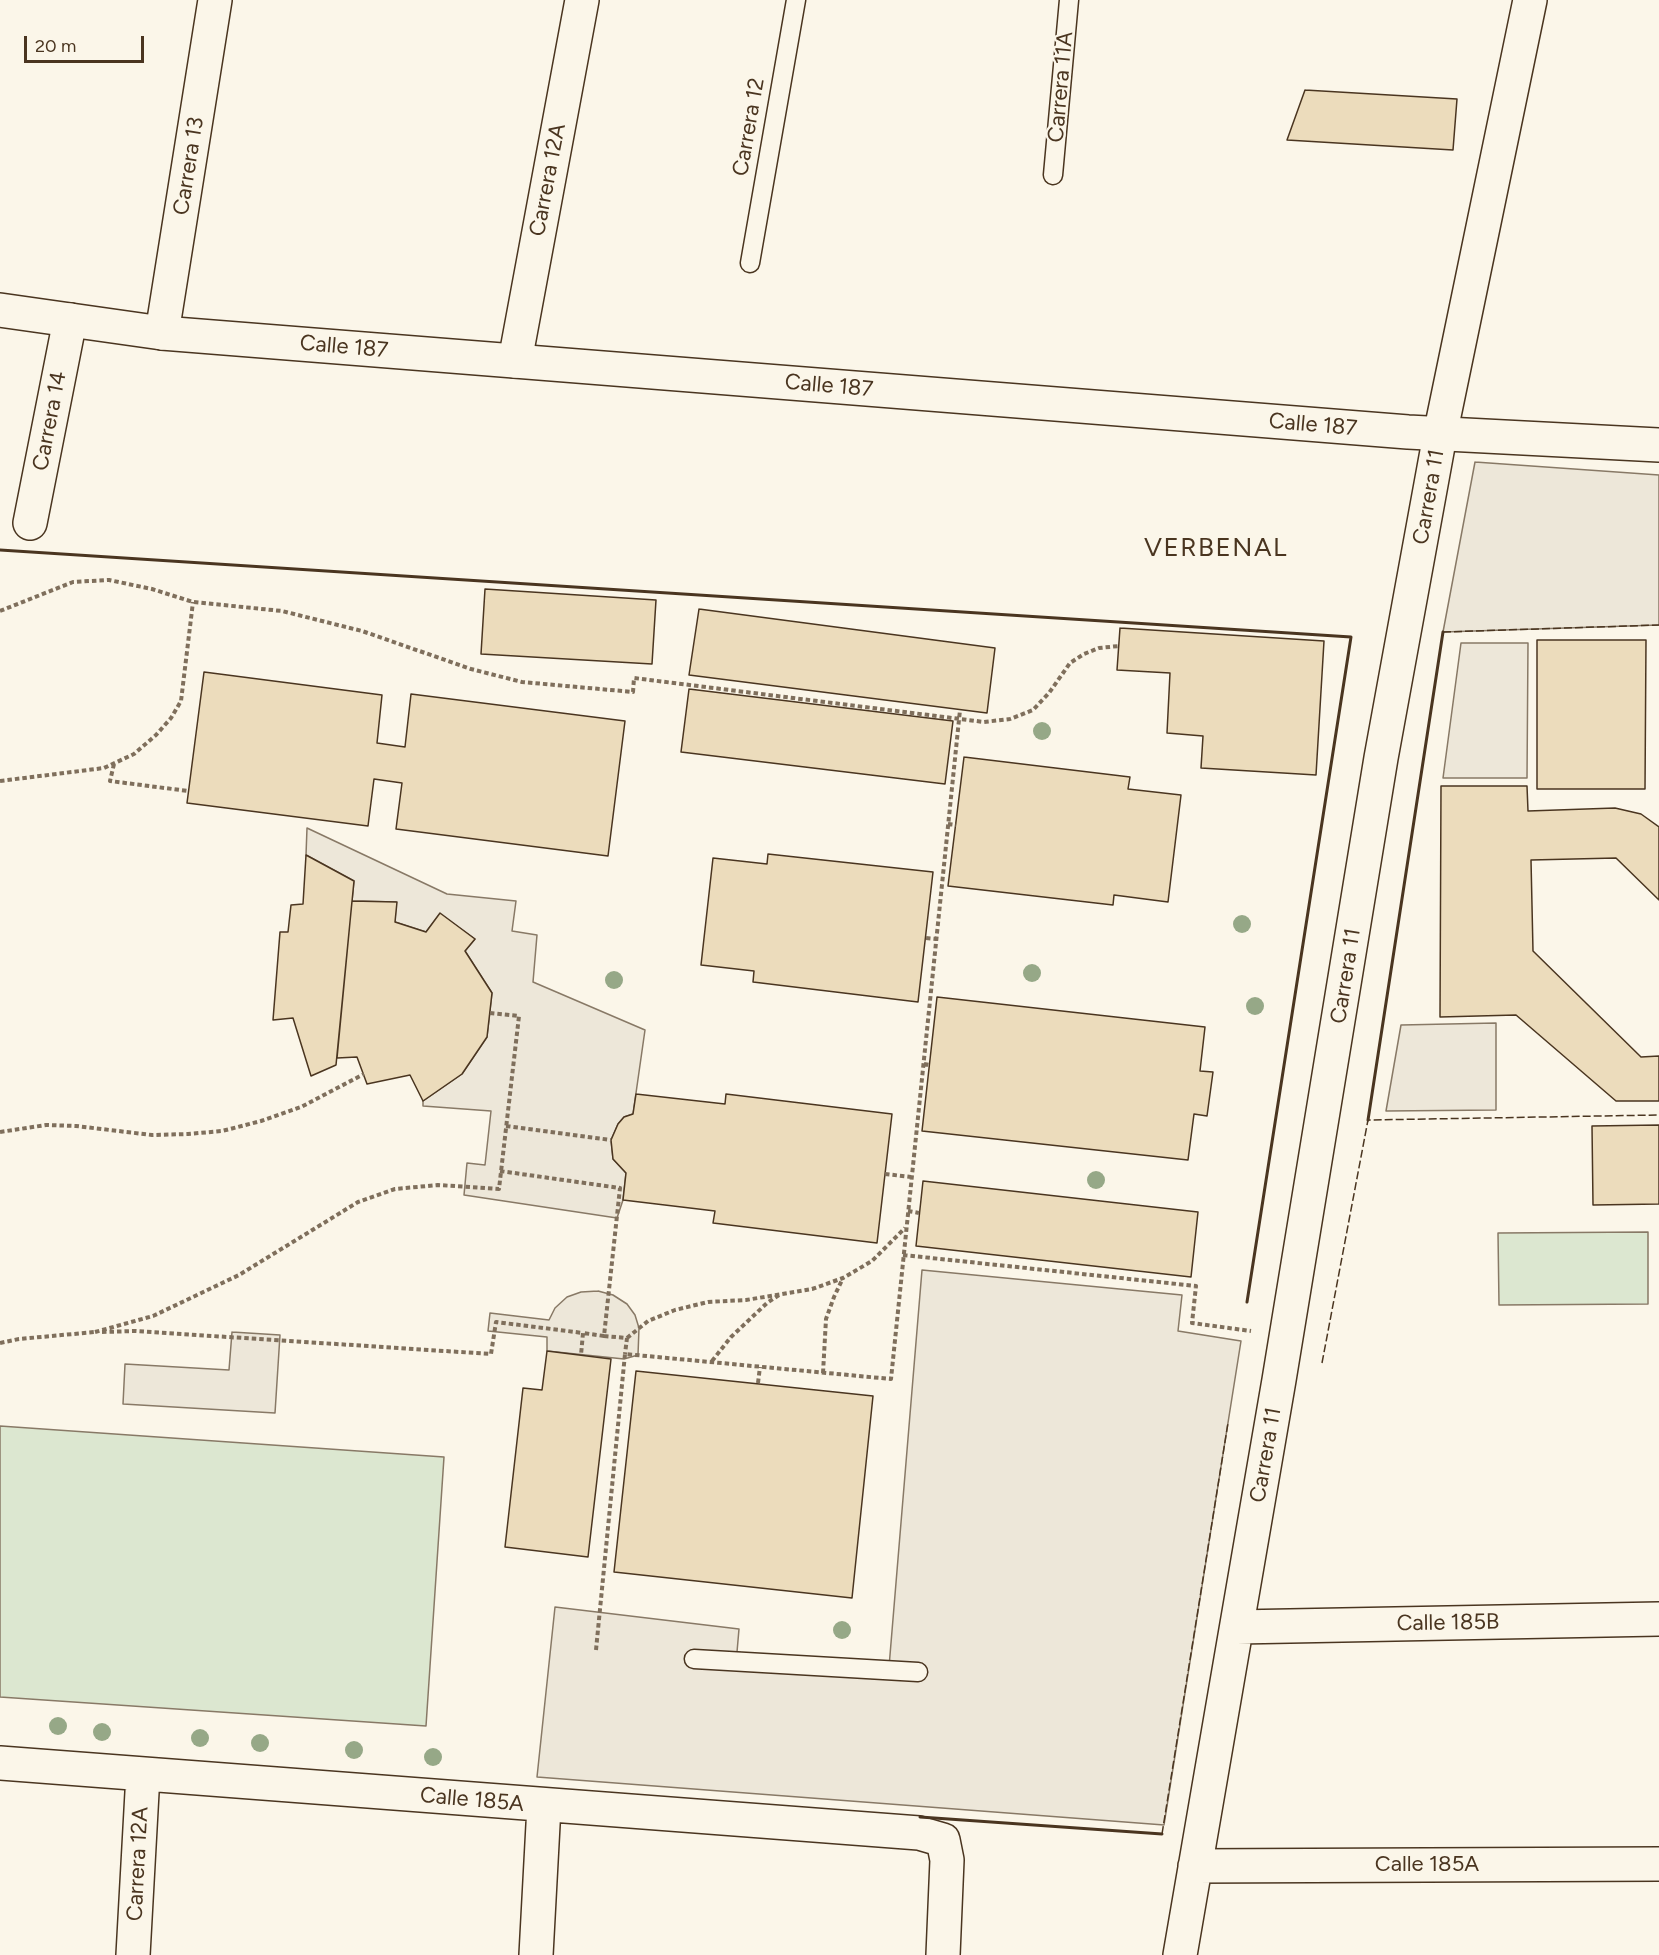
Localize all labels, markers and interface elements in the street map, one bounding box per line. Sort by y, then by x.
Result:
scale bar [27,24,147,62]
street label: Carrera 11A [1043,31,1079,143]
text: 20 m [35,35,76,57]
street label: Carrera 12 [727,76,771,178]
street label: Carrera 13 [168,115,210,217]
street label: Carrera 12A [524,121,572,239]
street label: Calle 187 [299,330,389,364]
street label: Carrera 14 [27,369,73,473]
street label: Calle 187 [784,369,874,403]
street label: Calle 187 [1268,408,1358,442]
street label: Carrera 11 [1408,447,1450,547]
district label: VERBENAL [1144,532,1288,564]
street label: Carrera 11 [1325,926,1367,1026]
street label: Carrera 11 [1245,1405,1287,1505]
street label: Calle 185B [1396,1609,1500,1637]
street label: Calle 185A [419,1782,525,1818]
street label: Carrera 12A [122,1806,154,1922]
street label: Calle 185A [1375,1852,1479,1878]

